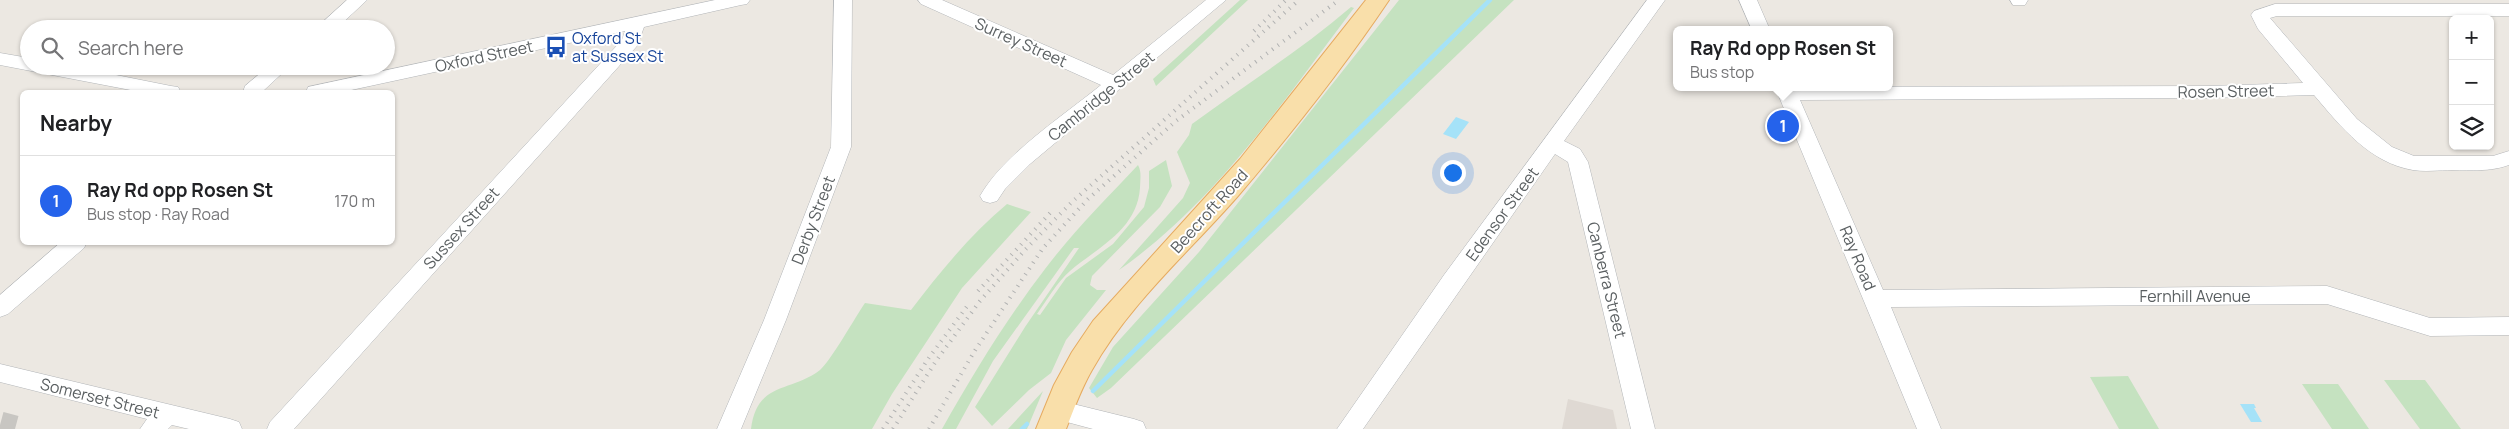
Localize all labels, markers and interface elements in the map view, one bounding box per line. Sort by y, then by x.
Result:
street label: Surrey Street [971,12,1071,72]
map controls [2449,15,2494,150]
button: + [2449,15,2494,60]
search box [20,20,395,75]
popup [1673,26,1893,91]
place label: Oxford St at Sussex St [572,27,664,67]
icon: search [38,34,66,62]
bus stop icon: Oxford St at Sussex St [543,34,569,60]
text: Search here [78,35,184,61]
street label: Oxford Street [433,35,535,77]
text: Ray Rd opp Rosen St [1690,35,1876,61]
street label: Cambridge Street [1043,46,1159,146]
button: − [2449,60,2494,105]
text: Bus stop [1690,61,1754,83]
street label: Rosen Street [2177,79,2275,103]
button: layers [2449,105,2494,150]
pin: 1 [1767,107,1799,145]
text: Nearby [40,109,112,137]
your location [1440,160,1466,186]
street label: Edensor Street [1460,163,1544,265]
street label: Beecroft Road [1165,164,1253,258]
street label: Derby Street [786,172,840,268]
text: Ray Rd opp Rosen St [87,177,273,203]
street label: Sussex Street [418,182,504,274]
text: 1 [52,190,60,212]
text: 170 m [334,190,375,212]
text: Bus stop · Ray Road [87,203,229,225]
street label: Canberra Street [1582,220,1632,340]
street label: Ray Road [1835,222,1881,294]
street label: Fernhill Avenue [2139,285,2251,307]
street label: Somerset Street [38,373,162,423]

